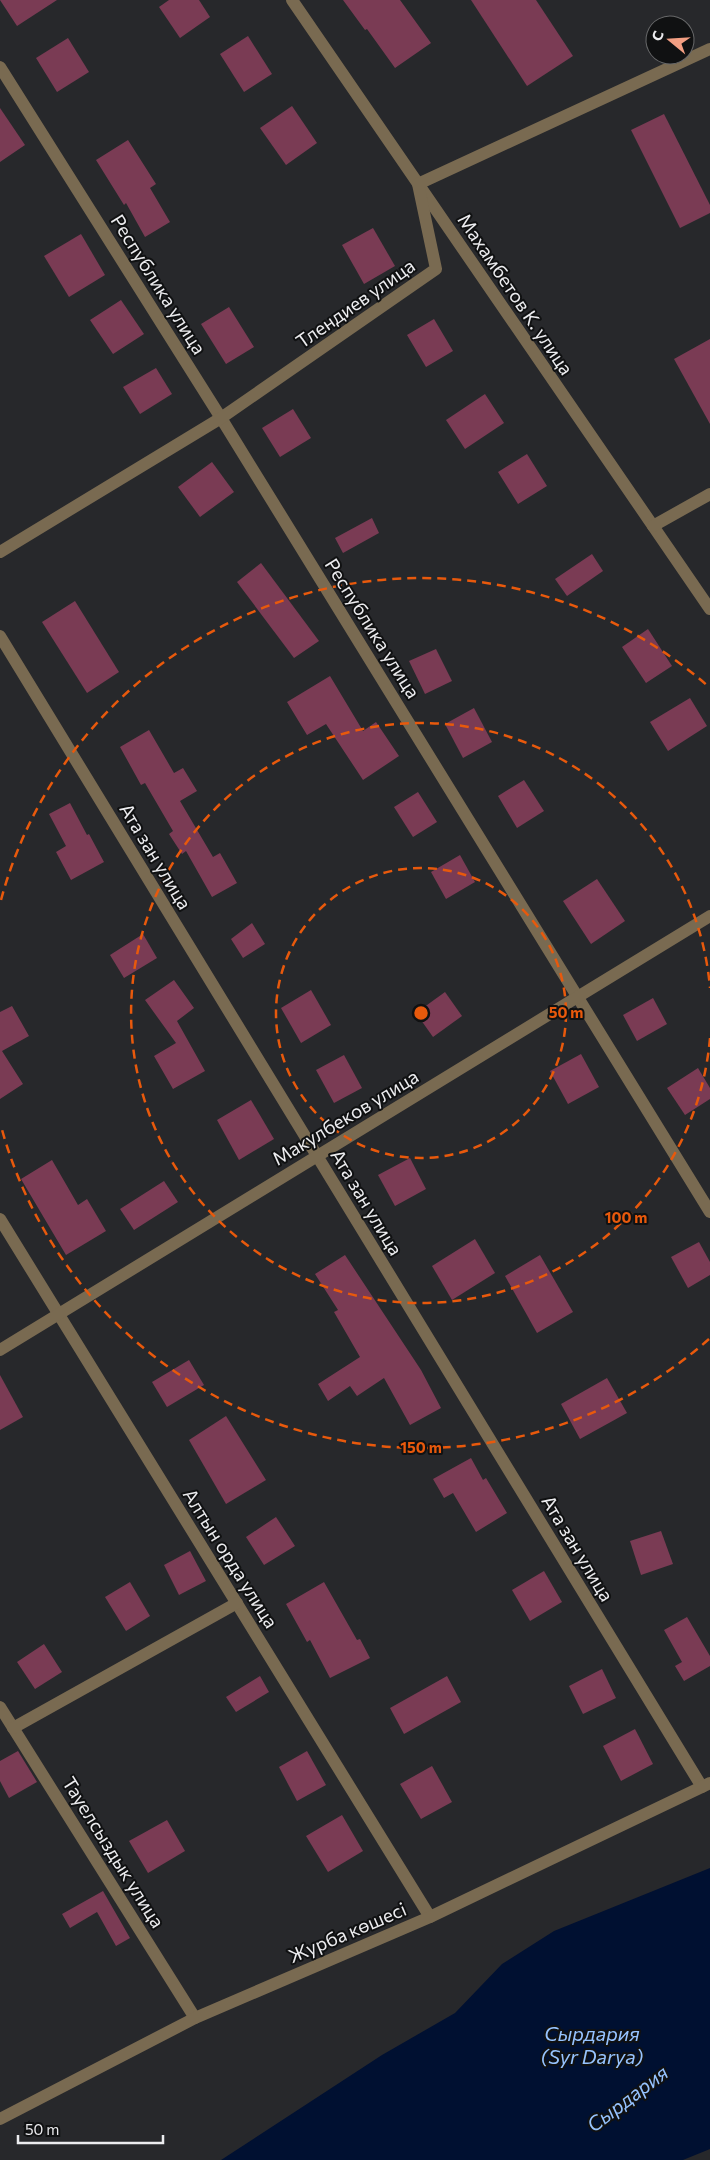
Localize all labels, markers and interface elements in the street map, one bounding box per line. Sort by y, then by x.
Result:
north arrow [645,15,695,65]
text: С [648,29,667,43]
street label: Махамбетов К. улица [453,209,579,379]
street label: Республика улица [107,210,211,358]
street label: Тлендиев улица [291,253,419,353]
street label: Республика улица [321,554,425,702]
street label: Ата зан улица [115,799,197,913]
text: 50 m [549,1003,583,1021]
centre of rings [412,1004,430,1022]
street label: Макулбеков улица [268,1064,422,1170]
street label: Ата зан улица [326,1145,408,1259]
text: 100 m [605,1208,647,1226]
text: 150 m [400,1438,442,1456]
street label: Алтын орда улица [179,1484,283,1632]
street label: Ата зан улица [537,1491,619,1605]
street label: Тауелсыздык улица [58,1772,170,1932]
street label: Журба көшесі [284,1897,410,1967]
water label: Сырдария (Syr Darya) [541,2021,644,2068]
water label: Сырдария [582,2060,672,2136]
scale bar [18,2112,162,2144]
text: 50 m [25,2120,59,2138]

